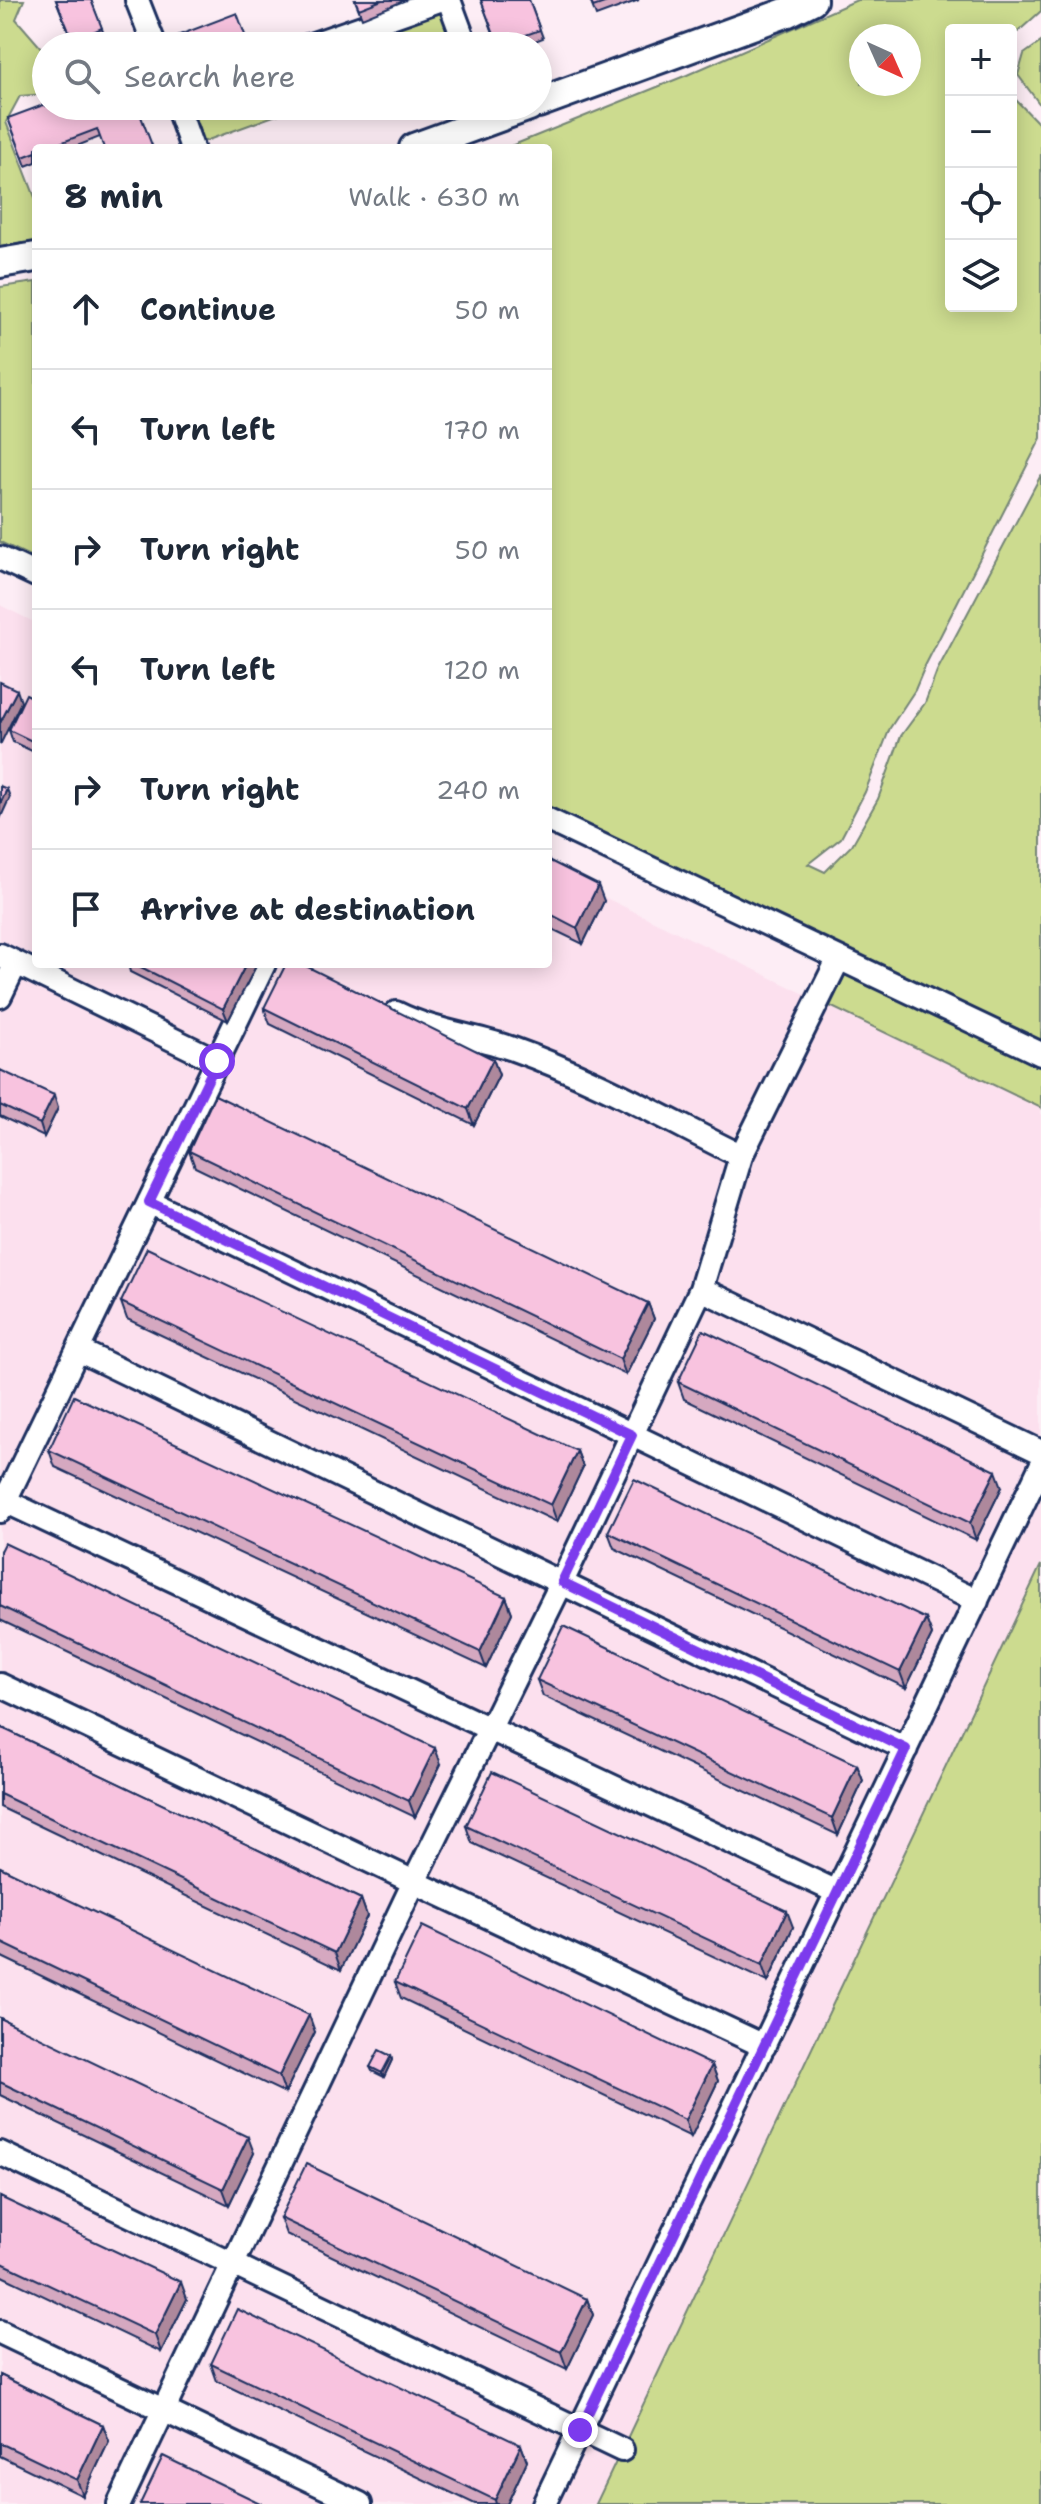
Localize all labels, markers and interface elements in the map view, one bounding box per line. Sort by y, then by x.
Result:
north arrow [849,24,921,96]
map controls [945,24,1017,312]
button: + [945,24,1017,96]
search box [32,32,552,120]
icon: search [60,54,104,98]
text: Search here [124,56,295,97]
button: − [945,96,1017,168]
button: locate [945,168,1017,240]
text: 8 min [64,173,163,219]
text: Walk · 630 m [348,179,520,214]
button: layers [945,240,1017,312]
icon: ahead [64,287,108,331]
text: Continue [140,289,276,330]
text: 50 m [455,292,520,327]
icon: left [64,407,108,451]
text: Turn left [140,409,275,450]
text: 170 m [443,412,520,447]
icon: right [64,527,108,571]
text: Turn right [140,529,299,570]
text: 50 m [455,532,520,567]
icon: left [64,647,108,691]
text: Turn left [140,649,275,690]
text: 120 m [444,652,520,687]
icon: right [64,767,108,811]
text: Turn right [140,769,299,810]
text: 240 m [436,772,520,807]
icon: arrive [64,887,108,931]
text: Arrive at destination [140,889,475,930]
route start [199,1043,235,1079]
route end [562,2412,598,2448]

